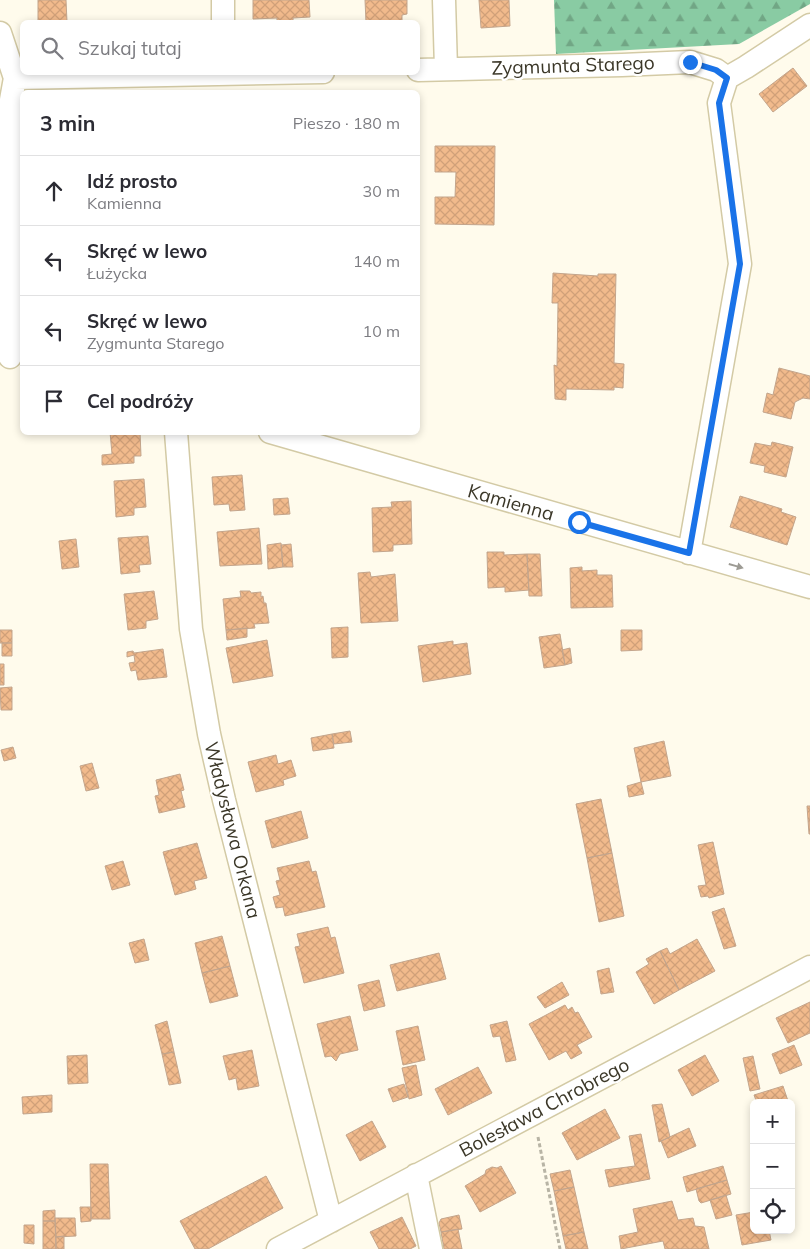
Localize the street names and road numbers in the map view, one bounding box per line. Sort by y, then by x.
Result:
street label: Zygmunta Starego [491,50,655,80]
street label: Kamienna [465,478,557,526]
street label: Władysława Orkana [199,739,267,921]
street label: Bolesława Chrobrego [455,1052,633,1162]

